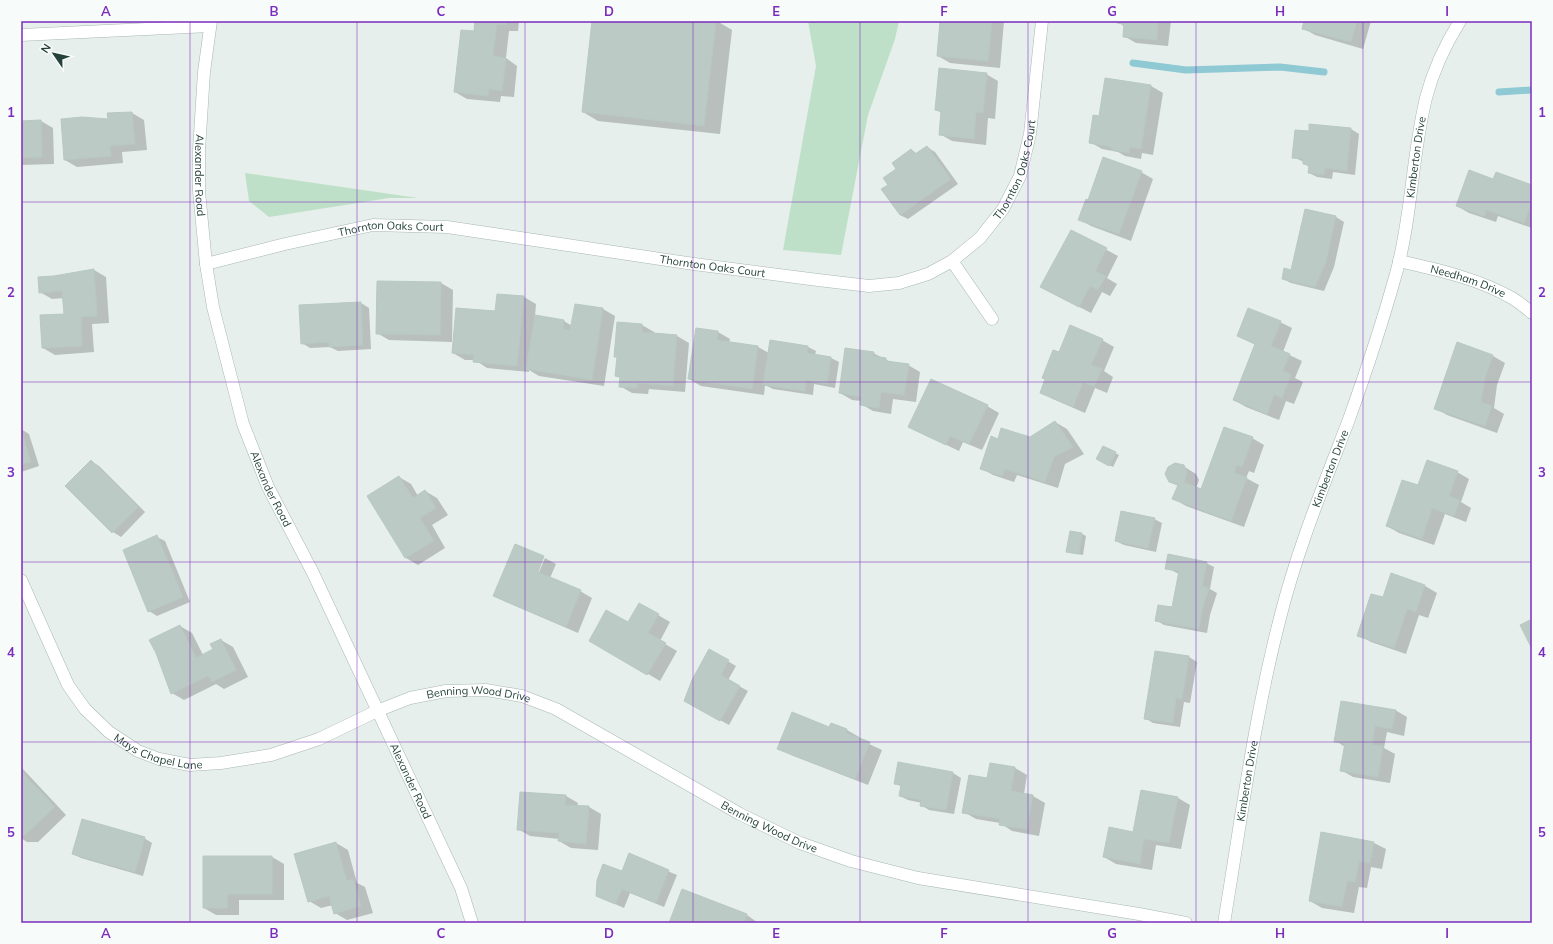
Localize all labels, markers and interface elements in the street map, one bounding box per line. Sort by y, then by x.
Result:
text: A [101,3,111,19]
text: B [270,3,279,19]
text: C [437,3,446,19]
text: D [604,3,614,19]
text: E [772,3,780,19]
text: F [940,3,948,19]
text: G [1107,3,1117,19]
text: H [1275,3,1285,19]
text: I [1445,3,1449,19]
north arrow [34,34,74,74]
text: N [38,41,54,56]
text: 1 [7,104,15,120]
text: 1 [1538,104,1546,120]
street label: Kimberton Drive [1403,115,1429,199]
street label: Thornton Oaks Court [990,119,1038,223]
street label: Alexander Road [192,134,208,217]
street label: Thornton Oaks Court [337,218,444,239]
street label: Thornton Oaks Court [659,252,766,280]
street label: Needham Drive [1429,262,1508,300]
text: 2 [7,284,15,300]
text: 2 [1538,284,1546,300]
street label: Kimberton Drive [1309,428,1351,509]
street label: Alexander Road [247,449,295,529]
text: 3 [7,464,15,480]
text: 3 [1538,464,1546,480]
text: 4 [7,644,15,660]
text: 4 [1538,644,1546,660]
street label: Benning Wood Drive [425,683,533,706]
street label: Mays Chapel Lane [111,730,203,772]
street label: Kimberton Drive [1233,739,1261,822]
street label: Alexander Road [387,741,435,821]
street label: Benning Wood Drive [719,798,819,856]
text: 5 [7,824,15,840]
text: 5 [1538,824,1546,840]
text: A [101,925,111,941]
text: B [270,925,279,941]
text: C [437,925,446,941]
text: D [604,925,614,941]
text: E [772,925,780,941]
text: F [940,925,948,941]
text: G [1107,925,1117,941]
text: H [1275,925,1285,941]
text: I [1445,925,1449,941]

